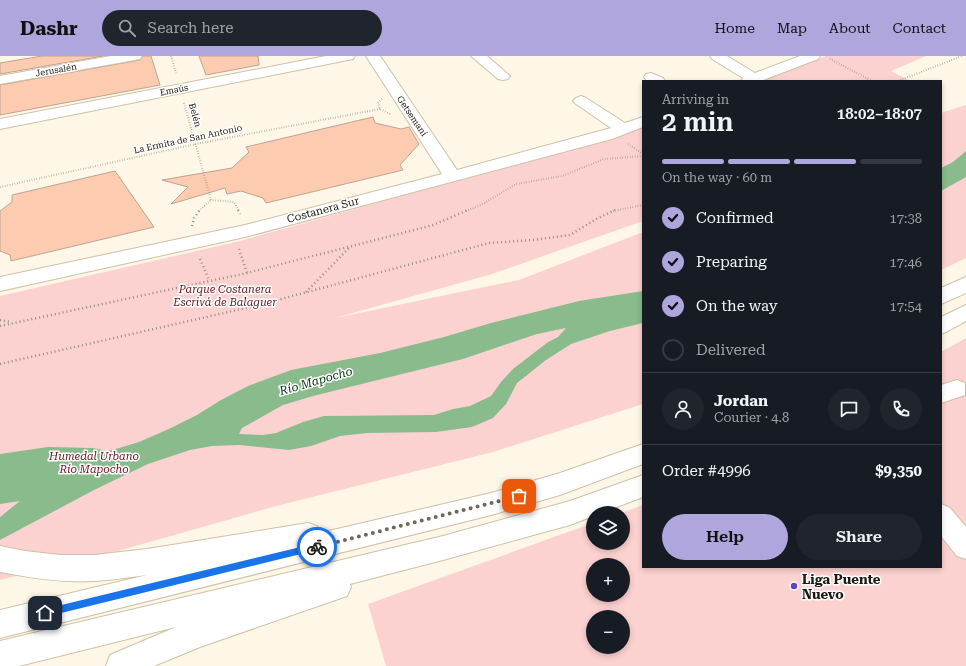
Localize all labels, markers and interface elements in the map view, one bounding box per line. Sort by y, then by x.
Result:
search box [102,10,382,46]
text: Dashr [20,17,78,40]
icon: search [116,17,138,39]
text: Search here [148,19,234,37]
text: Home [714,20,755,36]
text: Map [777,20,807,36]
text: About [829,20,871,36]
text: Contact [893,20,946,36]
street label: Jerusalén [35,61,78,79]
street label: Emaús [159,82,189,98]
text: Arriving in [662,92,729,107]
street label: Getsemaní [395,94,429,138]
street label: Belén [187,102,203,128]
text: 18:02–18:07 [837,105,922,123]
text: 2 min [662,107,734,137]
street label: La Ermita de San Antonio [133,123,244,155]
text: On the way · 60 m [662,170,772,185]
street label: Costanera Sur [285,194,361,226]
icon: check [662,207,684,229]
text: Confirmed [696,209,774,227]
text: 17:38 [890,211,922,226]
icon: check [662,251,684,273]
text: Preparing [696,253,767,271]
text: 17:46 [890,255,922,270]
park label: Parque Costanera Escrivá de Balaguer [172,283,277,309]
icon: check [662,295,684,317]
text: On the way [696,297,778,315]
text: 17:54 [890,299,922,314]
text: Delivered [696,341,766,359]
water label: Río Mapocho [277,364,354,398]
button: person [662,388,704,430]
button: chat [828,388,870,430]
button: phone [880,388,922,430]
text: Jordan [714,392,768,410]
text: Courier · 4.8 [714,410,789,425]
park label: Humedal Urbano Río Mapocho [48,450,139,476]
text: Order #4996 [662,462,751,480]
text: $9,350 [875,462,922,480]
pin [502,479,536,513]
icon: bag [508,485,530,507]
map controls [586,506,630,654]
button: layers [586,506,630,550]
button: Help [662,514,788,560]
button: Share [796,514,922,560]
courier [297,527,337,567]
icon: bike [306,536,328,558]
button: + [586,558,630,602]
place label: Liga Puente Nuevo [802,572,881,602]
marker: Liga Puente Nuevo [789,581,799,591]
pin [28,596,62,630]
icon: home [34,602,56,624]
button: − [586,610,630,654]

